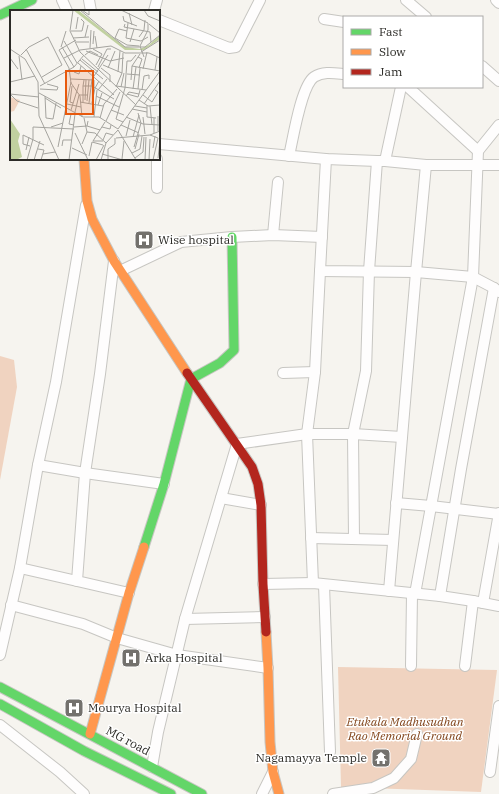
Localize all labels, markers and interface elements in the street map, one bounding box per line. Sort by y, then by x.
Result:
inset map [10,10,160,160]
legend [343,16,483,88]
text: Fast [379,24,403,39]
text: Slow [379,44,406,59]
text: Jam [379,64,403,79]
hospital icon: Wise hospital [133,229,155,251]
place label: Wise hospital [158,232,234,247]
hospital icon: Arka Hospital [120,647,142,669]
place label: Arka Hospital [145,650,223,665]
hospital icon: Mourya Hospital [63,697,85,719]
place label: Mourya Hospital [88,700,182,715]
park label: Etukala Madhusudhan Rao Memorial Ground [345,714,464,743]
street label: MG road [104,723,153,758]
temple icon: Nagamayya Temple [370,747,392,769]
place label: Nagamayya Temple [255,750,367,765]

